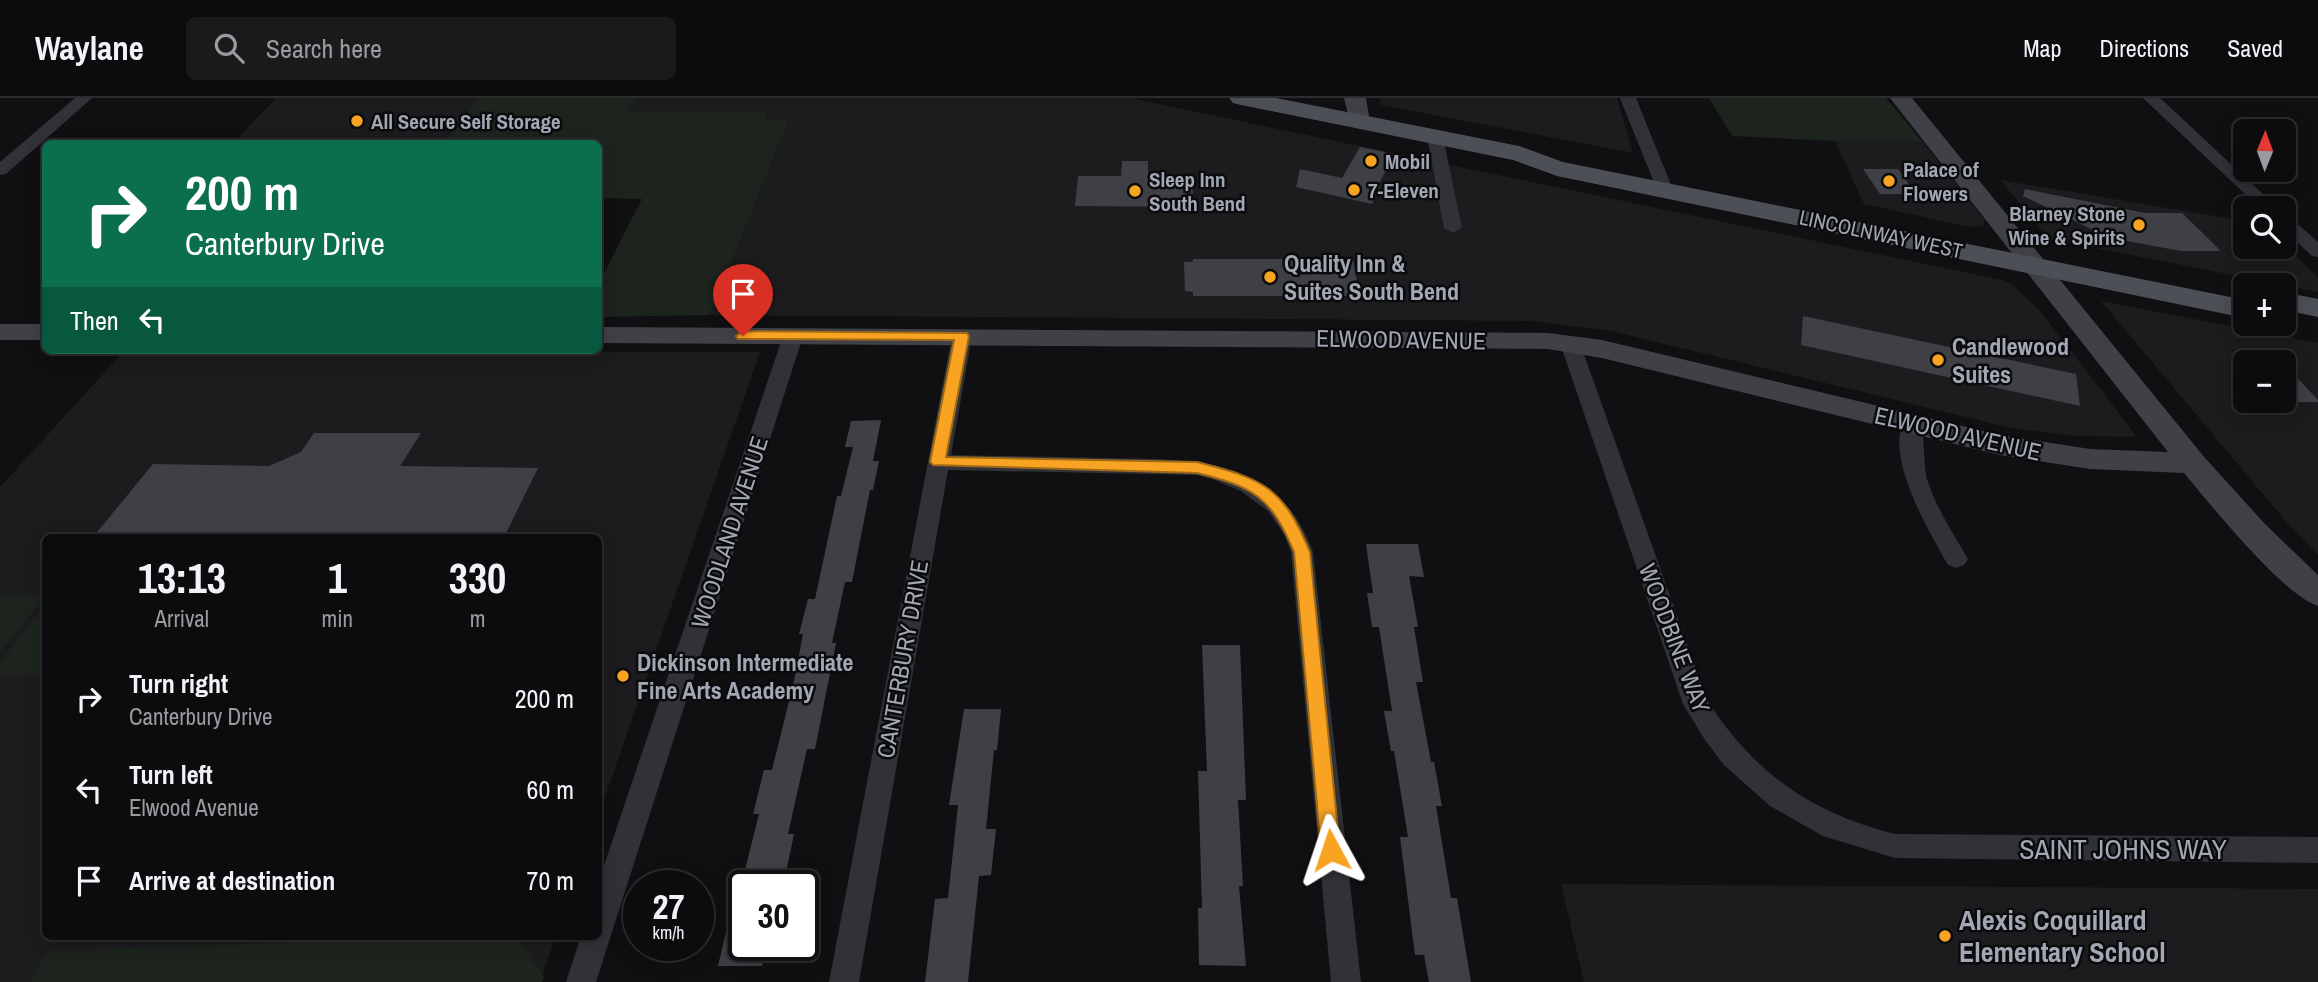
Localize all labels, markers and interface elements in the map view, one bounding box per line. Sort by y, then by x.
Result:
search box [186,17,676,80]
text: Waylane [35,26,144,70]
icon: search [210,29,248,67]
text: Search here [266,31,382,66]
text: Map [2023,32,2061,64]
text: Directions [2099,32,2189,64]
text: Saved [2227,32,2283,64]
place label: All Secure Self Storage [371,107,561,136]
marker: All Secure Self Storage [349,113,365,129]
north arrow [2233,119,2296,182]
map controls [2233,119,2296,413]
place label: Mobil [1385,147,1430,176]
marker: Mobil [1363,153,1379,169]
place label: Palace of Flowers [1903,155,1979,208]
text: 200 m [185,159,299,225]
place label: Sleep Inn South Bend [1149,165,1246,218]
icon: right [70,168,161,259]
marker: Palace of Flowers [1881,173,1897,189]
place label: 7-Eleven [1368,176,1439,205]
marker: 7-Eleven [1346,182,1362,198]
marker: Sleep Inn South Bend [1127,183,1143,199]
button: search [2233,196,2296,259]
place label: Blarney Stone Wine & Spirits [2008,199,2125,252]
street label: LINCOLNWAY WEST [1797,203,1966,266]
marker: Blarney Stone Wine & Spirits [2131,217,2147,233]
text: Canterbury Drive [185,222,385,265]
place label: Quality Inn & Suites South Bend [1284,247,1459,307]
pin [713,264,773,336]
marker: Quality Inn & Suites South Bend [1262,269,1278,285]
button: + [2233,273,2296,336]
icon: arrive [724,275,762,313]
icon: left [133,301,171,339]
text: Then [70,303,119,338]
street label: ELWOOD AVENUE [1316,322,1486,356]
place label: Candlewood Suites [1952,330,2069,390]
button: − [2233,350,2296,413]
marker: Candlewood Suites [1930,352,1946,368]
street label: ELWOOD AVENUE [1872,398,2044,468]
street label: WOODLAND AVENUE [683,432,775,632]
text: 13:13 [138,550,226,606]
text: 1 [328,550,347,606]
text: 330 [449,550,506,606]
street label: CANTERBURY DRIVE [869,557,935,761]
street label: WOODBINE WAY [1632,559,1718,717]
text: Arrival [155,603,209,634]
text: min [322,603,353,634]
text: m [470,603,485,634]
place label: Dickinson Intermediate Fine Arts Academy [637,646,854,706]
text: Turn right [129,666,228,701]
marker: Dickinson Intermediate Fine Arts Academy [615,668,631,684]
icon: right [70,680,108,718]
text: 200 m [515,681,574,716]
text: Canterbury Drive [129,701,273,732]
text: Turn left [129,757,213,792]
icon: left [70,771,108,809]
text: 60 m [527,772,574,807]
text: Elwood Avenue [129,792,259,823]
position arrow [1294,813,1368,887]
street label: SAINT JOHNS WAY [2019,830,2227,868]
icon: arrive [70,862,108,900]
text: Arrive at destination [129,863,335,898]
text: 70 m [527,863,574,898]
speed limit sign: 30 [728,870,819,961]
text: 27 [653,883,684,930]
place label: Alexis Coquillard Elementary School [1959,901,2166,971]
text: km/h [653,920,685,945]
marker: Alexis Coquillard Elementary School [1937,928,1953,944]

